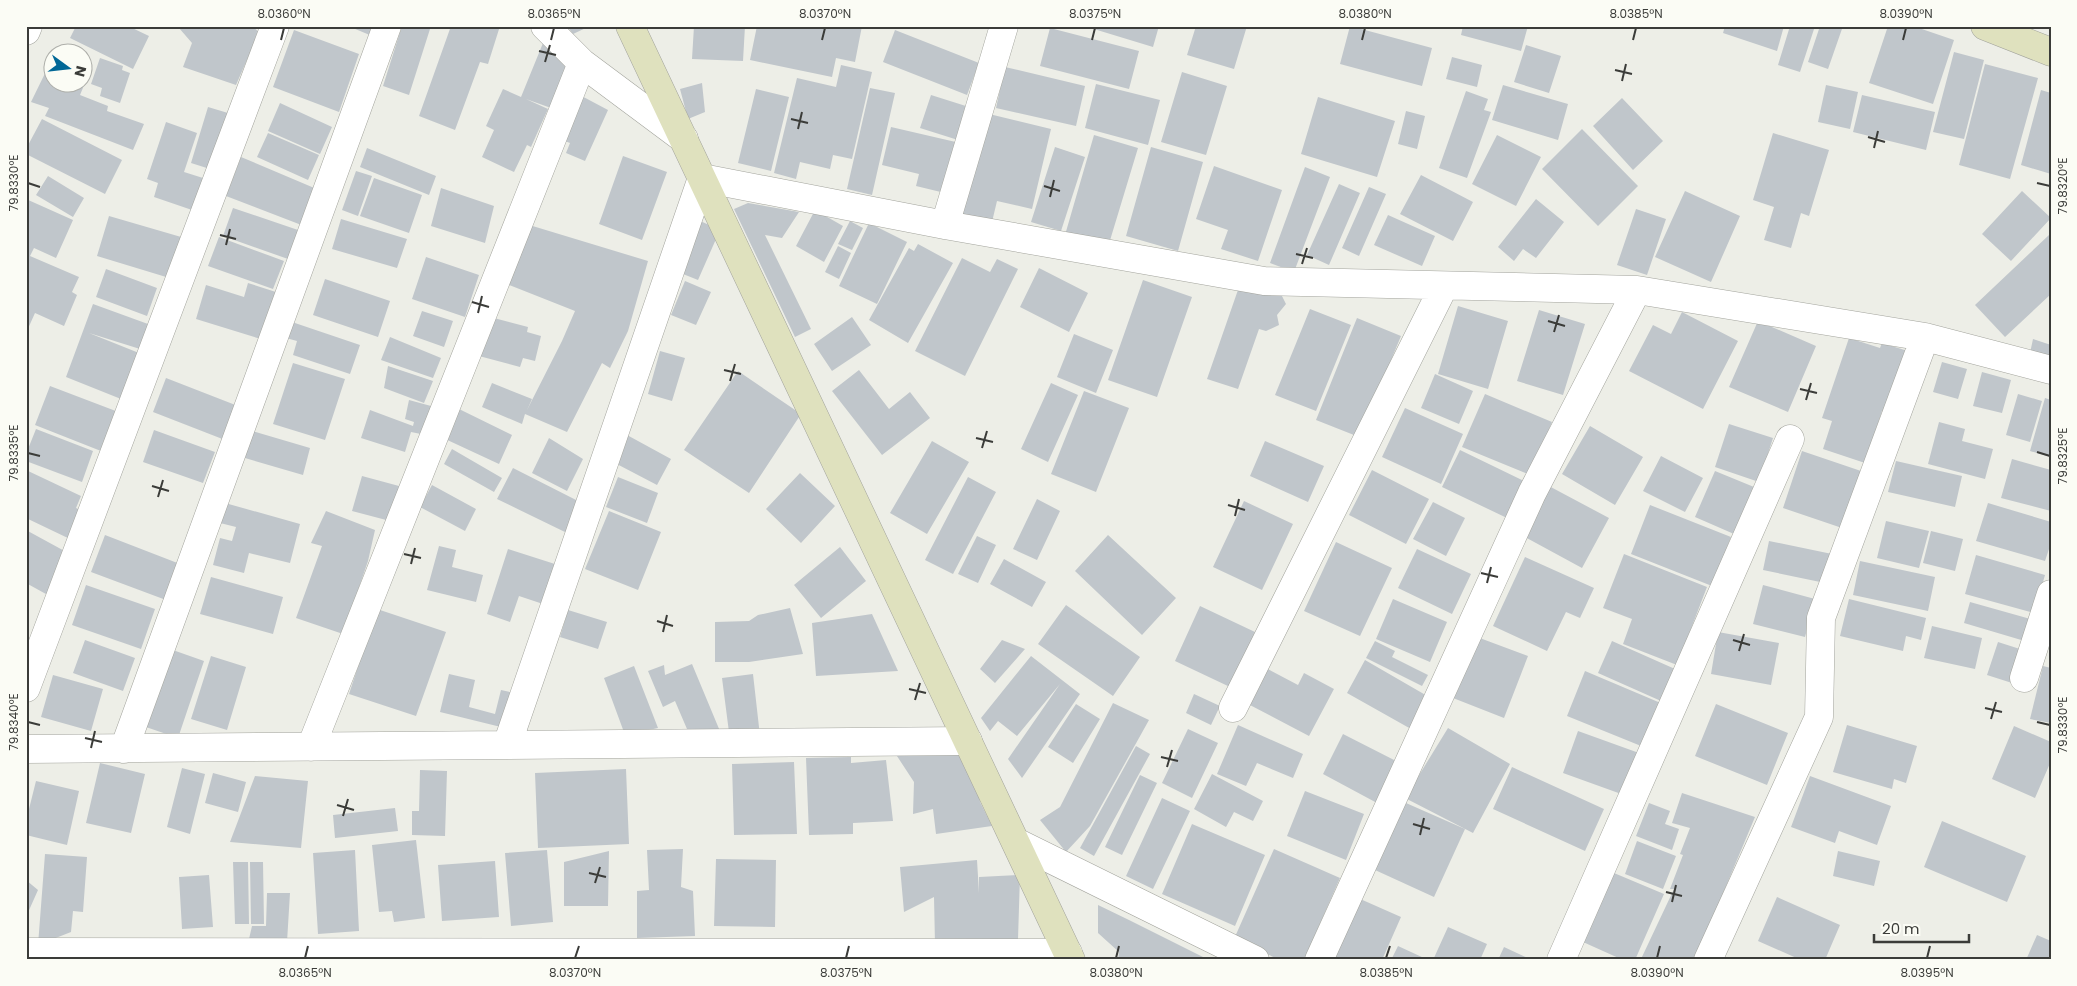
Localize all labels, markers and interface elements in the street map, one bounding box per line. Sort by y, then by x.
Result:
text: 8.0360°N [257,5,311,22]
text: 8.0365°N [527,5,581,22]
text: 8.0370°N [799,5,851,22]
text: 8.0375°N [1069,5,1121,22]
text: 8.0380°N [1338,5,1392,22]
text: 8.0385°N [1609,5,1663,22]
text: 8.0390°N [1879,5,1933,22]
north arrow [42,42,92,92]
text: N [70,64,92,79]
text: 79.8330°E [5,155,22,211]
text: 79.8320°E [2054,158,2071,214]
text: 79.8335°E [5,425,22,481]
text: 79.8325°E [2054,428,2071,484]
text: 79.8340°E [5,693,22,751]
text: 79.8330°E [2054,697,2071,753]
scale bar [1874,911,1970,943]
text: 20 m [1882,918,1920,939]
text: 8.0365°N [278,964,332,981]
text: 8.0370°N [549,964,601,981]
text: 8.0375°N [820,964,872,981]
text: 8.0380°N [1089,964,1143,981]
text: 8.0385°N [1359,964,1413,981]
text: 8.0390°N [1630,964,1684,981]
text: 8.0395°N [1900,964,1954,981]

